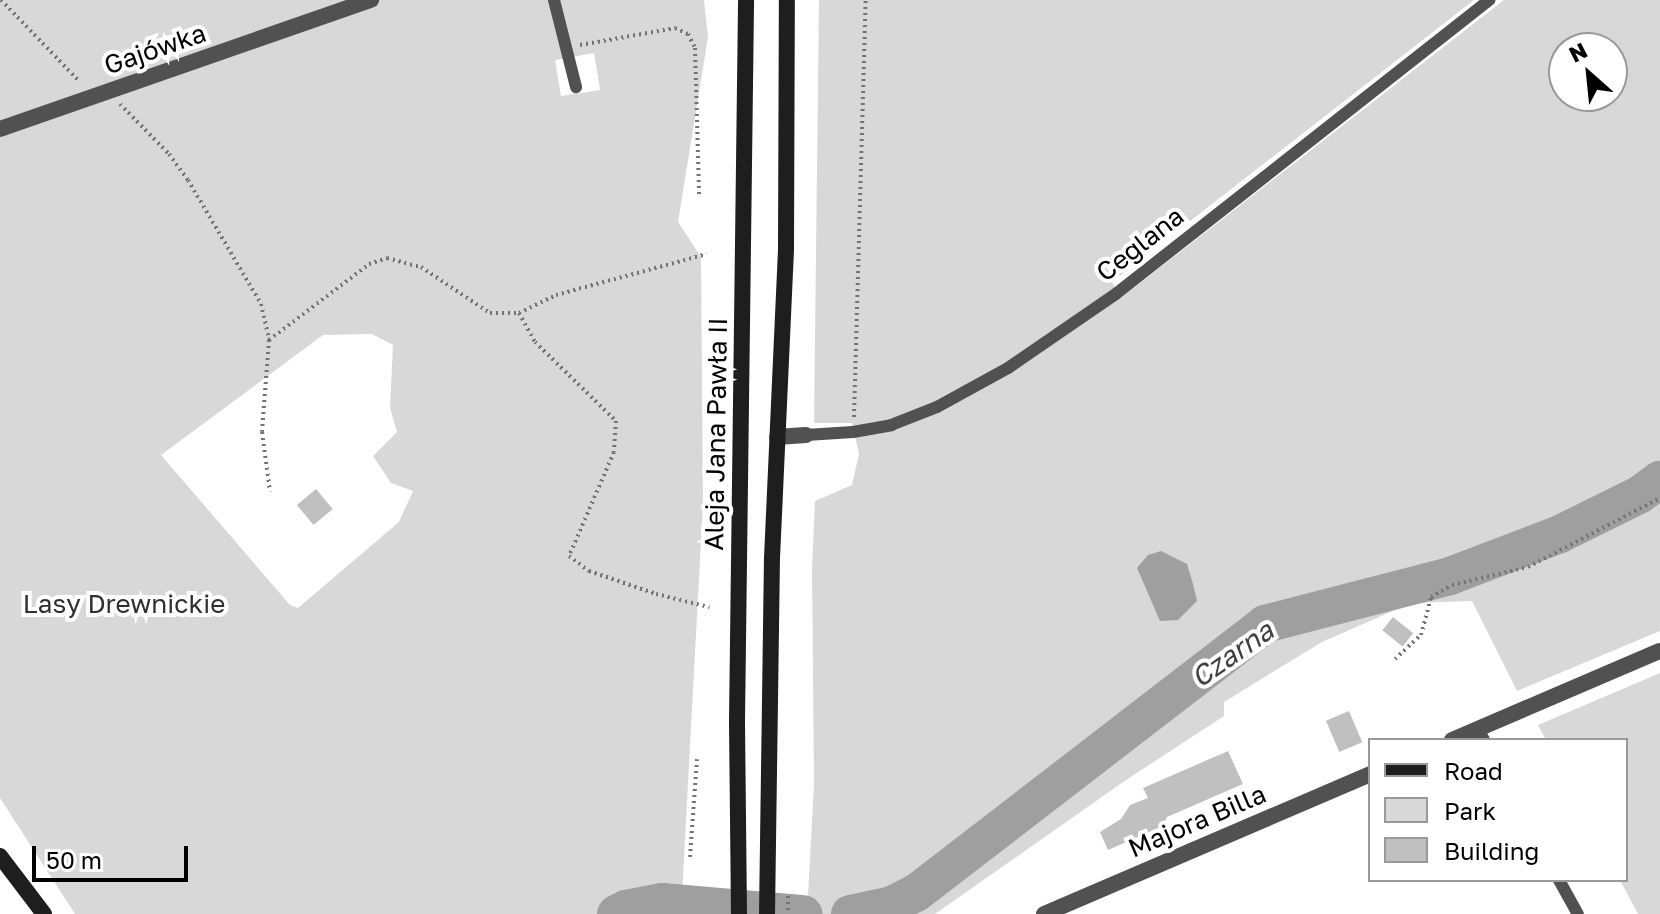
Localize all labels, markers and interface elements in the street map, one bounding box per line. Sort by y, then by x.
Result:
street label: Gajówka [100,17,210,81]
north arrow [1548,32,1628,112]
text: N [1564,36,1591,68]
street label: Ceglana [1090,200,1190,288]
street label: Aleja Jana Pawła II [698,317,734,551]
park label: Lasy Drewnickie [23,588,225,620]
water label: Czarna [1184,614,1280,694]
legend [1368,738,1628,882]
text: Road [1444,756,1503,785]
street label: Majora Billa [1124,778,1270,864]
text: Park [1444,796,1496,825]
scale bar [36,830,192,880]
text: Building [1444,836,1539,865]
text: 50 m [46,845,102,874]

